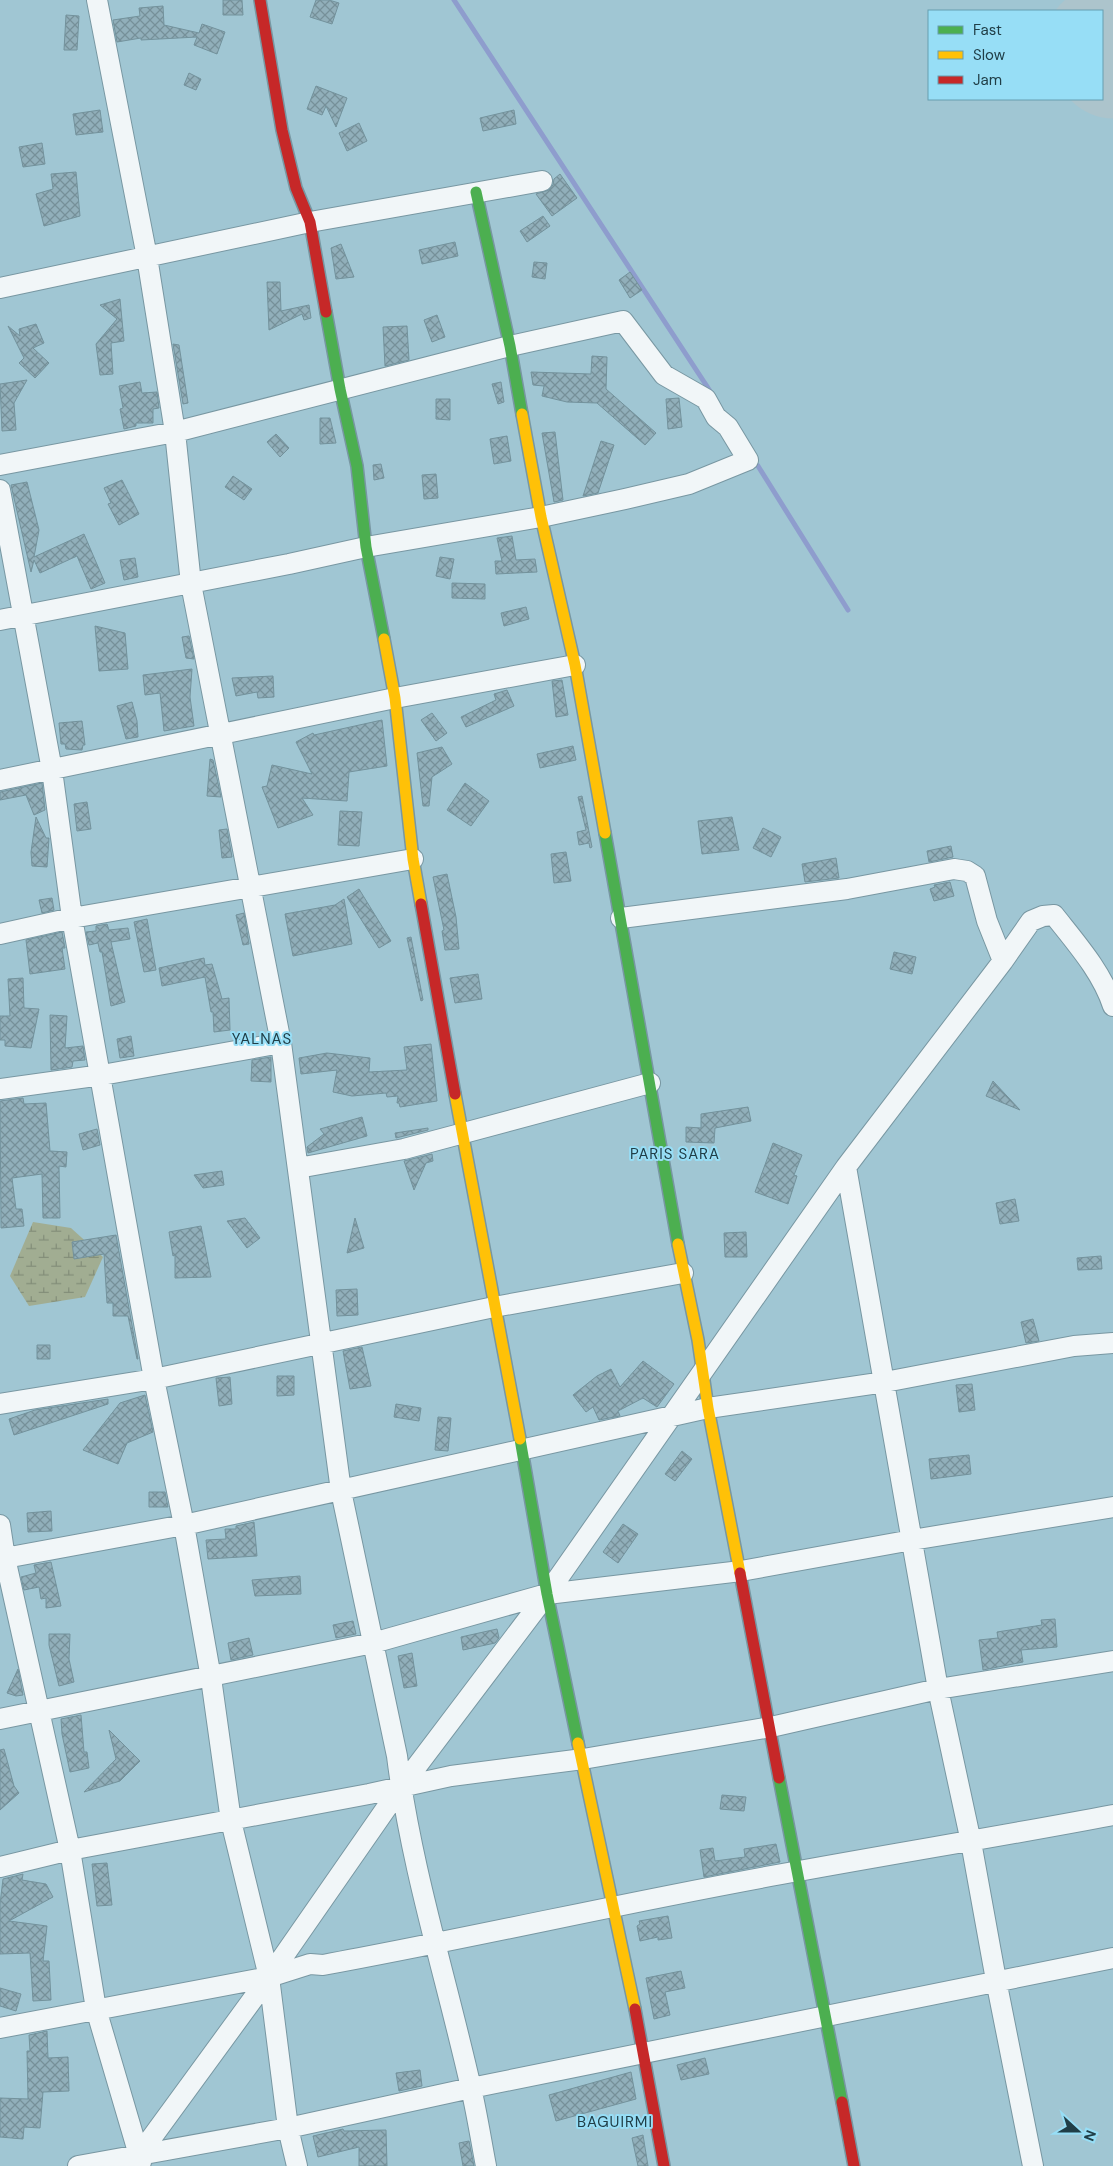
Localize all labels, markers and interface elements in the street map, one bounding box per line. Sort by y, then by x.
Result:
legend [928,10,1103,100]
text: Fast [973,20,1002,40]
text: Slow [973,45,1006,65]
text: Jam [973,70,1002,90]
district label: YALNAS [232,1029,292,1049]
district label: PARIS SARA [630,1144,720,1164]
north arrow [1053,2106,1103,2156]
district label: BAGUIRMI [577,2112,653,2132]
text: N [1080,2128,1100,2144]

